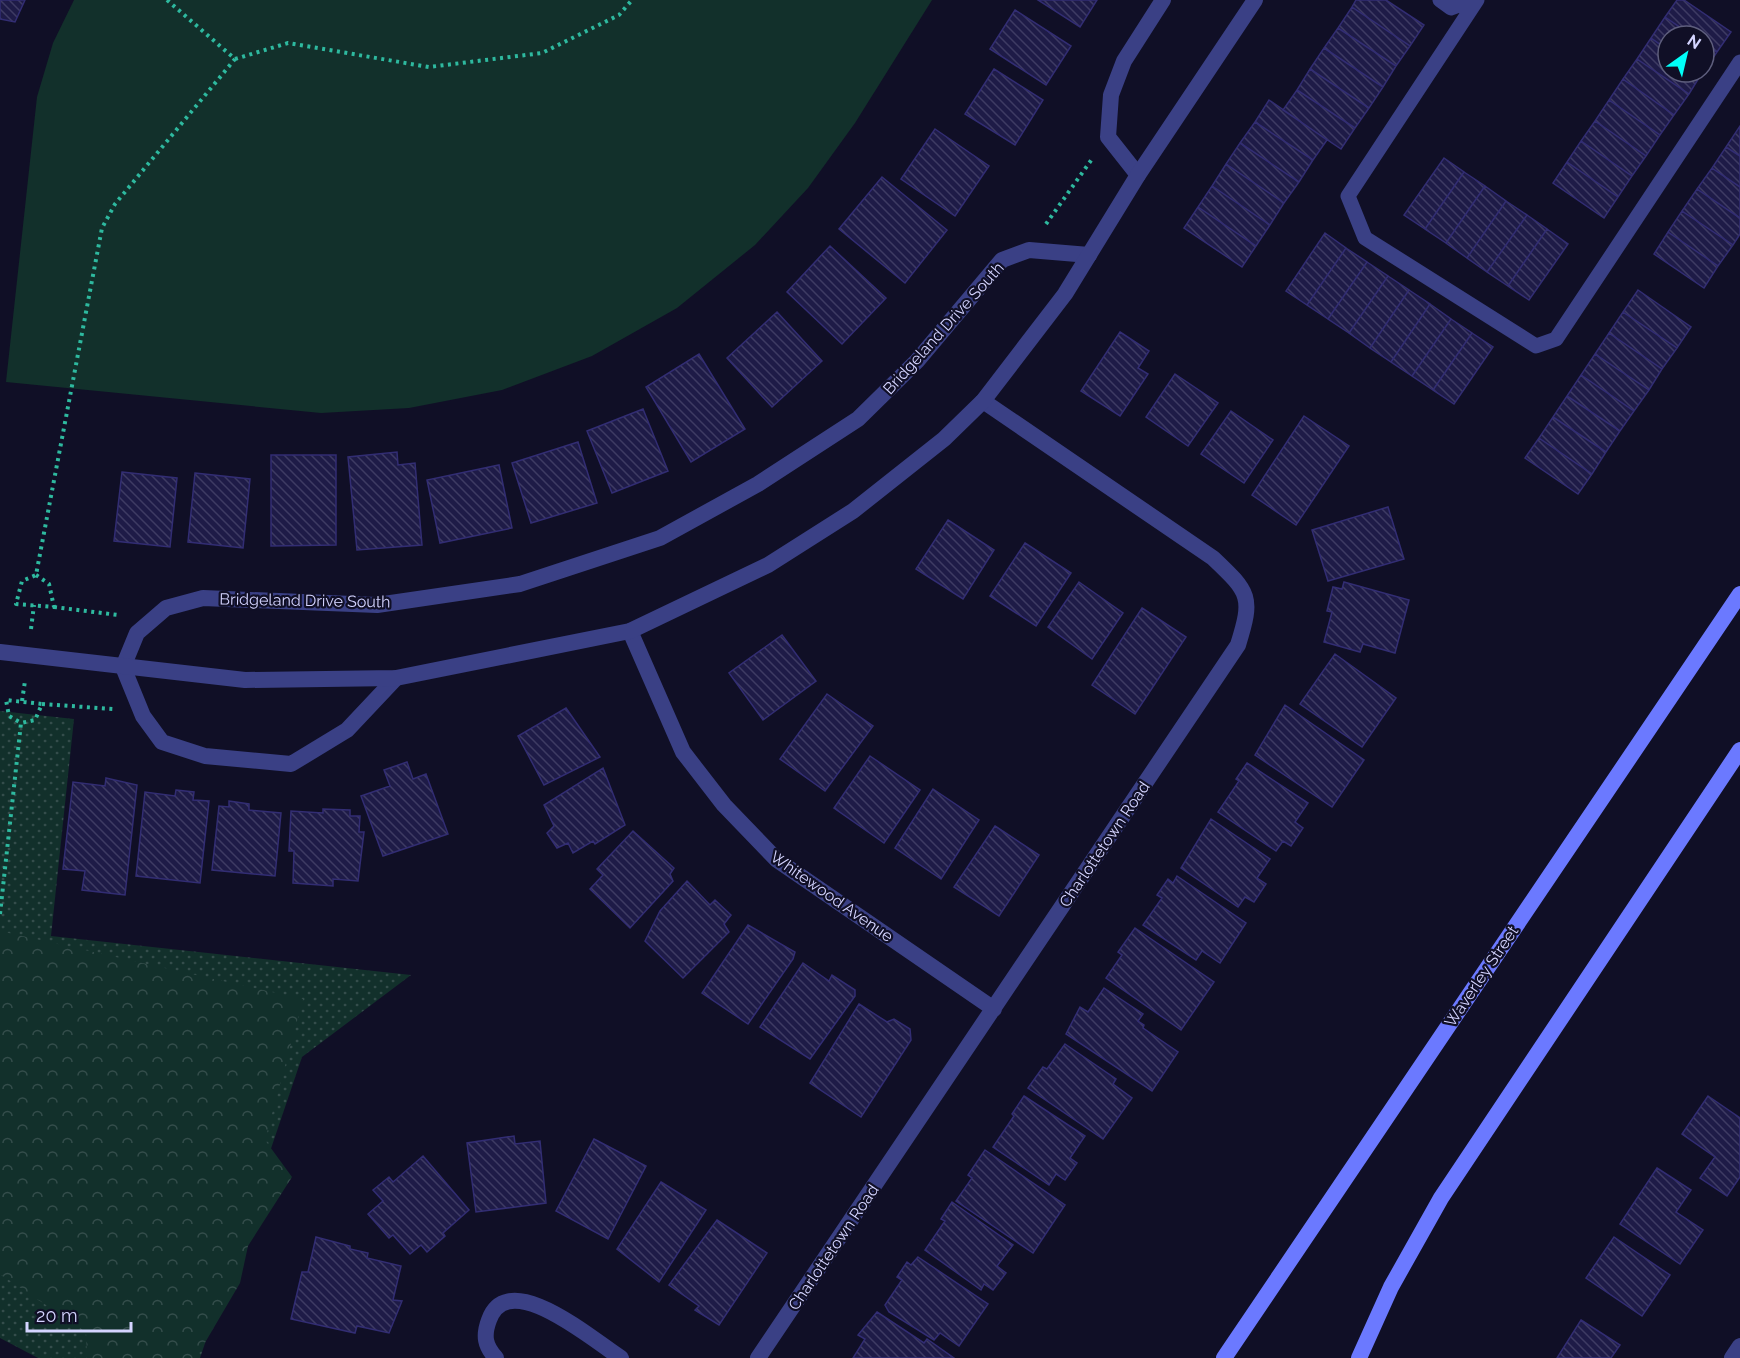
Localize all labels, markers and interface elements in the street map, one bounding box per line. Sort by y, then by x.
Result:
north arrow [1656,24,1716,84]
text: N [1684,31,1704,53]
street label: Bridgeland Drive South [879,258,1008,398]
street label: Bridgeland Drive South [219,590,391,611]
street label: Charlottetown Road [1055,778,1154,911]
street label: Whitewood Avenue [767,847,897,946]
street label: Waverley Street [1441,922,1523,1030]
street label: Charlottetown Road [784,1181,883,1314]
scale bar [27,1295,130,1333]
text: 20 m [36,1305,78,1326]

